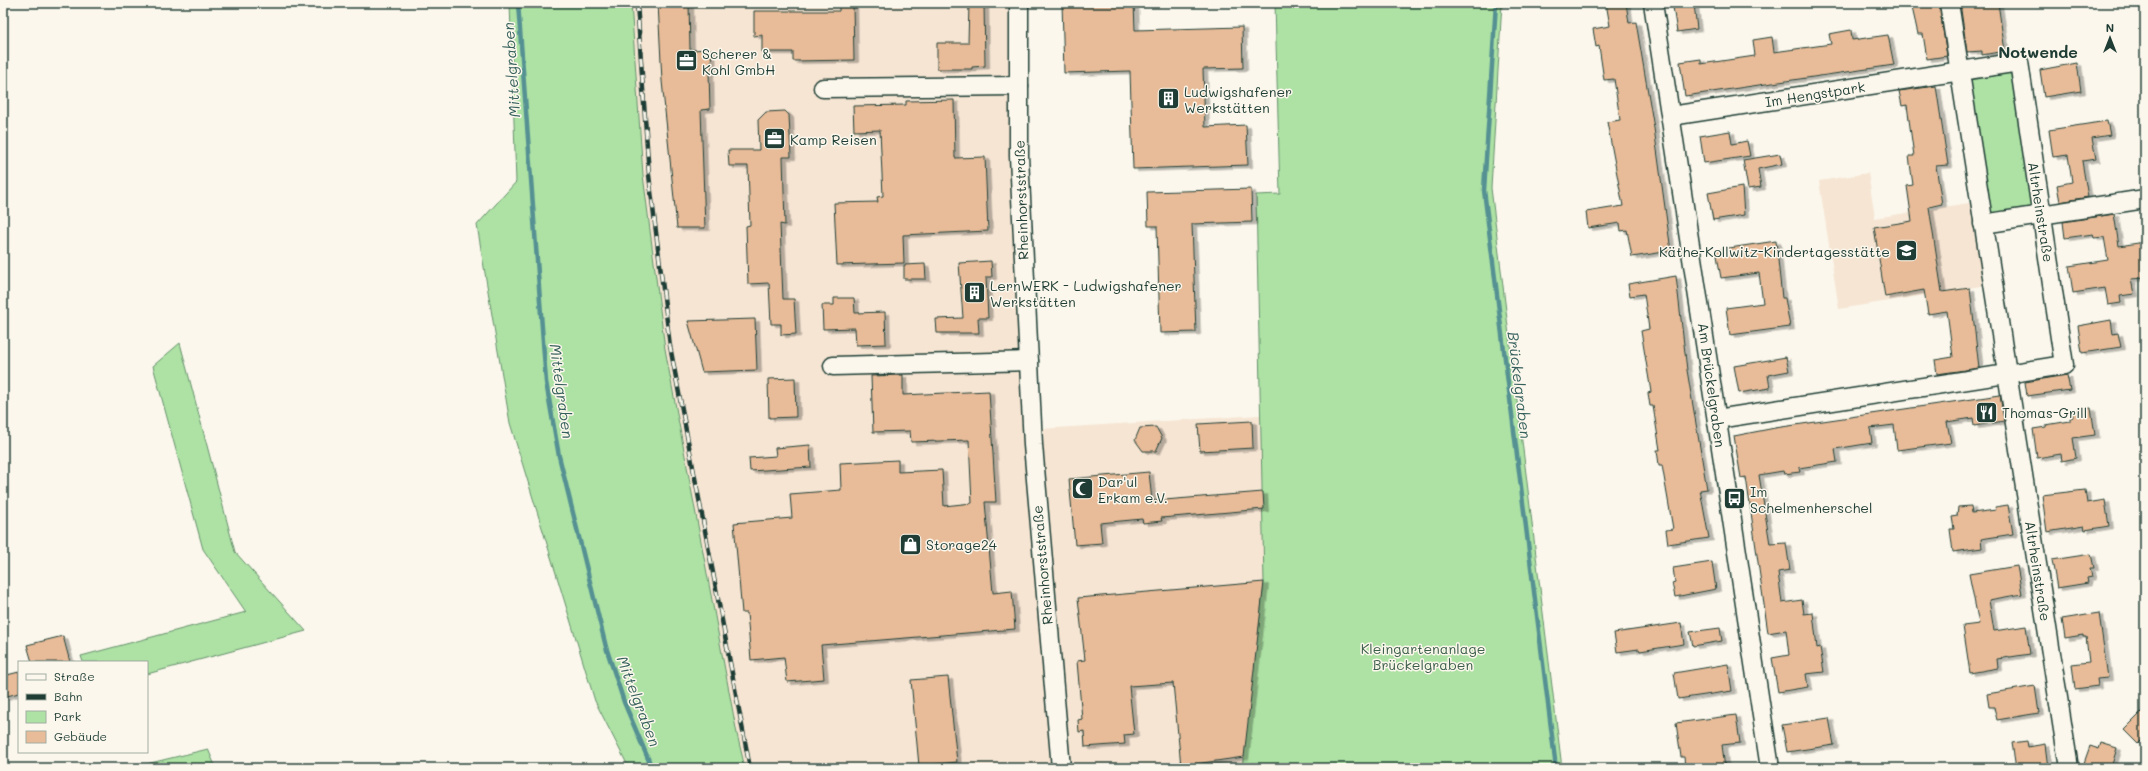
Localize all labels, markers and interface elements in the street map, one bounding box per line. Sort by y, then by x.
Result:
north arrow [2090,18,2130,58]
text: N [2106,20,2114,35]
water label: Mittelgraben [498,22,524,118]
district label: Notwende [1998,41,2078,62]
place label: Scherer & Kohl GmbH [702,44,775,79]
office icon: Scherer & Kohl GmbH [673,48,699,74]
street label: Im Hengstpark [1764,77,1866,111]
place label: Ludwigshafener Werkstätten [1184,82,1292,117]
building icon: Ludwigshafener Werkstätten [1155,86,1181,112]
office icon: Kamp Reisen [761,126,787,152]
place label: Kamp Reisen [790,130,877,149]
street label: Rheinhorststraße [1009,140,1033,260]
street label: Altrheinstraße [2024,161,2058,263]
school or university icon: Käthe-Kollwitz-Kindertagesstätte [1893,238,1919,264]
place label: Käthe-Kollwitz-Kindertagesstätte [1659,242,1890,261]
place label: LernWERK - Ludwigshafener Werkstätten [990,276,1182,311]
building icon: LernWERK - Ludwigshafener Werkstätten [961,280,987,306]
street label: Am Brückelgraben [1694,321,1730,449]
water label: Brückelgraben [1504,330,1536,440]
water label: Mittelgraben [545,342,579,440]
restaurant icon: Thomas-Grill [1974,399,2000,425]
place label: Thomas-Grill [2002,403,2087,422]
place label: Dar'ul Erkam e.V. [1098,472,1168,507]
mosque icon: Dar'ul Erkam e.V. [1070,476,1096,502]
place label: Im Schelmenherschel [1750,482,1872,517]
bus stop icon: Im Schelmenherschel [1721,486,1747,512]
street label: Rheinhorststraße [1027,504,1057,626]
street label: Altrheinstraße [2021,520,2055,622]
shop icon: Storage24 [898,531,924,557]
place label: Storage24 [926,535,998,554]
park label: Kleingartenanlage Brückelgraben [1361,639,1485,674]
water label: Mittelgraben [613,653,665,749]
legend [18,661,148,753]
text: Straße [54,668,95,684]
text: Bahn [54,688,82,704]
text: Park [54,708,81,724]
text: Gebäude [54,728,107,744]

